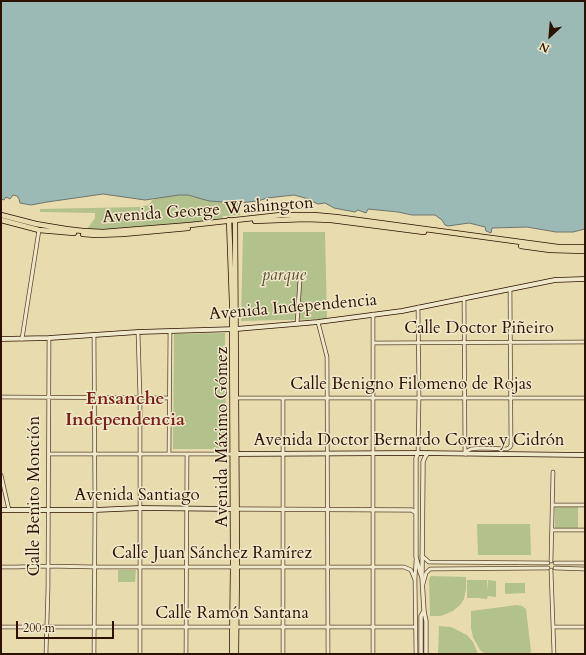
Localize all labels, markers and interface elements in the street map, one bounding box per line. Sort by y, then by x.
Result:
north arrow [530,16,570,56]
text: N [537,38,552,56]
street label: Avenida George Washington [102,193,314,229]
park label: parque [262,266,306,286]
street label: Avenida Independencia [208,290,378,326]
street label: Calle Doctor Piñeiro [404,319,554,339]
street label: Avenida Máximo Gómez [213,347,233,527]
street label: Calle Benigno Filomeno de Rojas [290,375,532,395]
district label: Ensanche Independencia [65,389,185,432]
street label: Calle Benito Monción [25,416,45,576]
street label: Avenida Doctor Bernardo Correa y Cidrón [253,431,565,451]
street label: Avenida Santiago [74,486,200,506]
street label: Calle Juan Sánchez Ramírez [112,544,312,564]
street label: Calle Ramón Santana [155,604,309,624]
scale bar [18,613,116,639]
text: 200 m [23,620,55,636]

